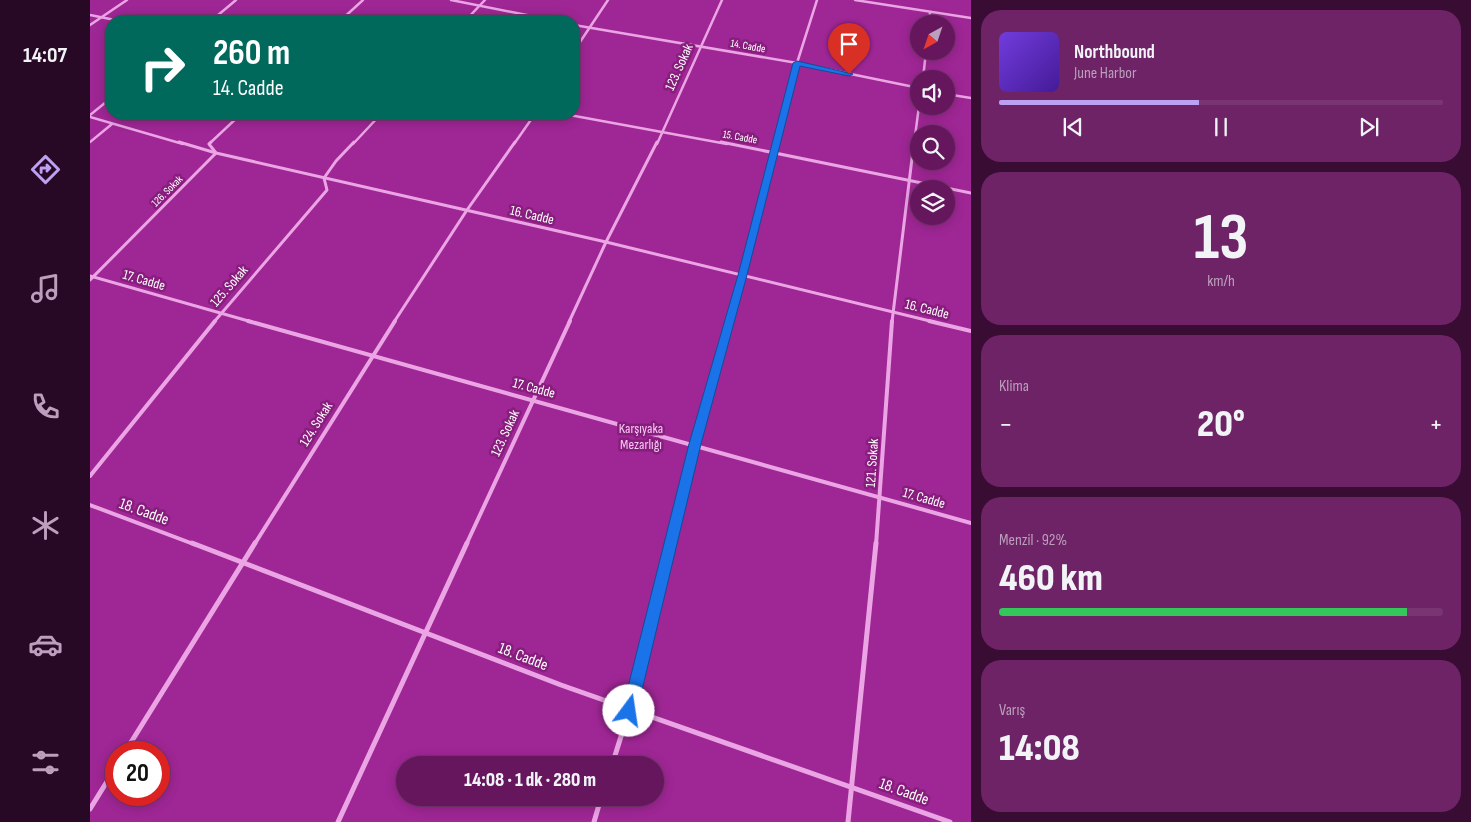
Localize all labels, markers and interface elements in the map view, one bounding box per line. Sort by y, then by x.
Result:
north arrow [910,15,955,60]
map controls [910,15,955,225]
pin [828,23,870,74]
icon: arrive [835,30,863,58]
text: 260 m [213,32,290,75]
icon: right [130,35,195,100]
street label: 14. Cadde [730,37,766,55]
street label: 123. Sokak [661,40,697,93]
text: Northbound [1074,41,1155,64]
text: 14:07 [23,42,67,69]
text: June Harbor [1074,64,1137,83]
button: sound [910,70,955,115]
text: 14. Cadde [213,75,284,102]
icon: previous [1059,113,1087,141]
icon: pause [1207,113,1235,141]
icon: next [1355,113,1383,141]
button: search [910,125,955,170]
street label: 15. Cadde [722,128,758,146]
icon: directions [28,152,63,187]
street label: 126. Sokak [149,172,186,209]
button: layers [910,180,955,225]
text: 13 [1194,200,1248,278]
street label: 16. Cadde [508,202,556,228]
street label: 125. Sokak [206,261,252,310]
street label: 17. Cadde [121,266,167,294]
icon: music [28,271,63,306]
text: km/h [1207,272,1235,291]
street label: 16. Cadde [903,295,951,323]
street label: 17. Cadde [511,374,557,402]
text: Klima [999,377,1029,396]
icon: phone [28,389,63,424]
street label: 124. Sokak [296,398,337,449]
text: 20° [1197,402,1245,447]
street label: 123. Sokak [487,406,523,459]
text: − [999,408,1013,441]
text: + [1429,408,1443,441]
park label: Karşıyaka Mezarlığı [619,420,663,453]
street label: 121. Sokak [862,437,882,488]
street label: 17. Cadde [901,484,947,512]
street label: 18. Cadde [117,494,171,530]
icon: climate [28,508,63,543]
text: Menzil · 92% [999,531,1067,550]
text: 460 km [999,556,1103,601]
icon: car [28,627,63,662]
street label: 18. Cadde [496,639,550,675]
position arrow [602,684,654,736]
text: Varış [999,701,1025,720]
text: 14:08 [999,726,1080,771]
speed limit sign: 20 [105,741,170,806]
icon: filters [28,745,63,780]
text: 14:08 · 1 dk · 280 m [464,769,596,792]
street label: 18. Cadde [877,774,931,810]

